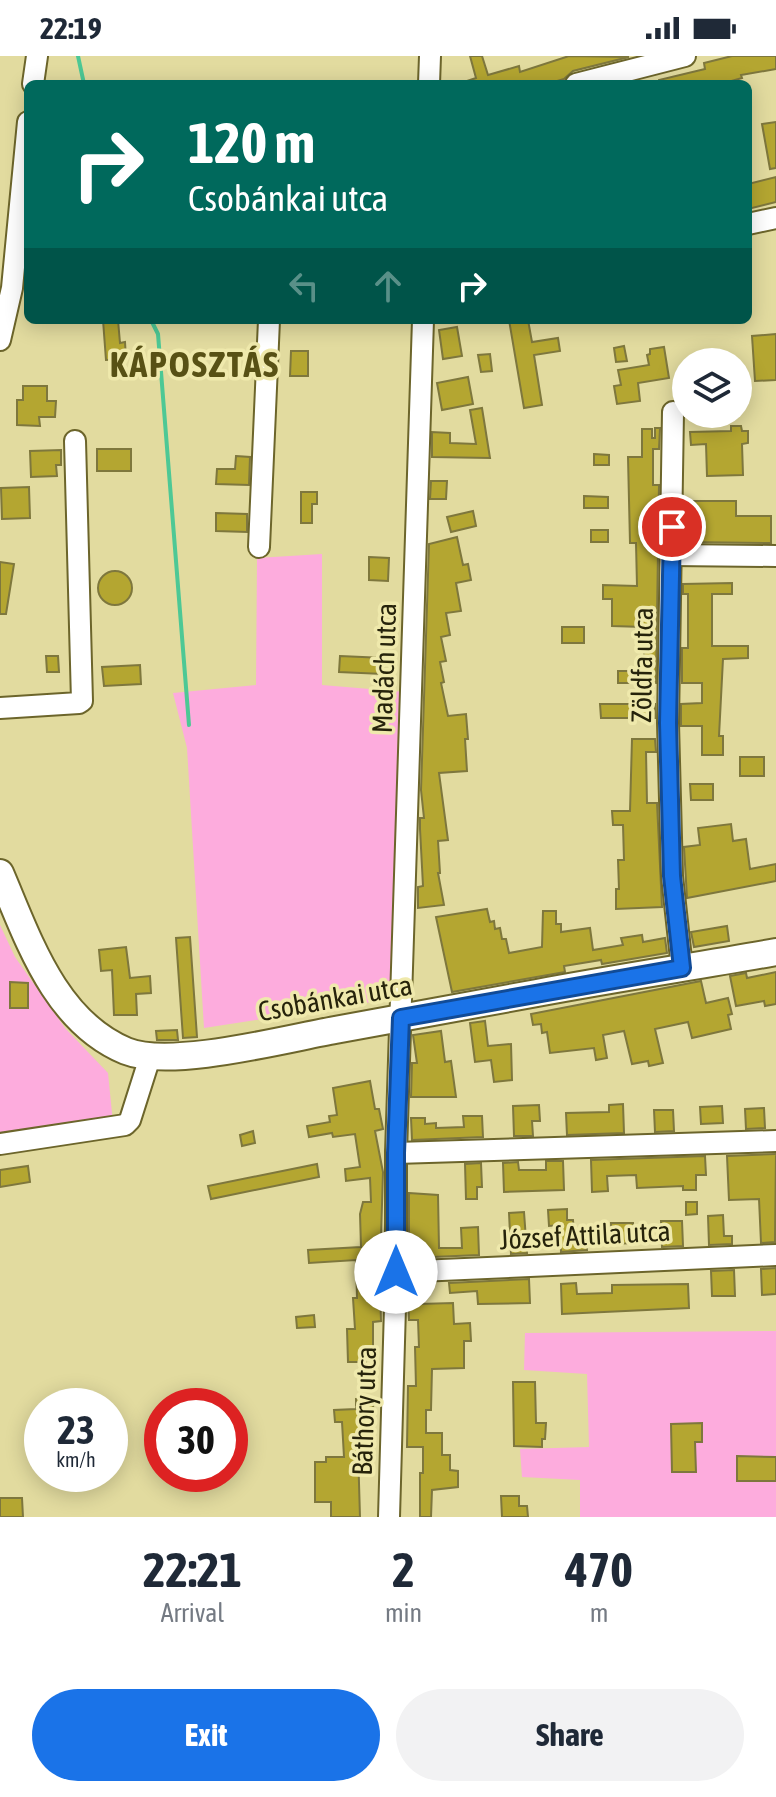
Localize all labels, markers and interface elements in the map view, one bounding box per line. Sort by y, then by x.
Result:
text: 22:19 [40,11,102,45]
text: 120 m [188,111,315,175]
icon: right [56,112,160,216]
text: Csobánkai utca [188,177,388,219]
icon: left [282,264,326,308]
icon: ahead [366,264,410,308]
icon: right [450,264,494,308]
district label: KÁPOSZTÁS [110,343,280,385]
map controls [672,348,752,428]
button: layers [672,348,752,428]
pin [638,493,706,561]
icon: arrive [650,505,694,549]
street label: Madách utca [366,602,402,734]
street label: Zöldfa utca [625,607,659,723]
street label: Csobánkai utca [255,969,415,1027]
street label: József Attila utca [499,1215,671,1255]
position arrow [354,1230,438,1314]
street label: Báthory utca [346,1346,382,1476]
speed limit sign: 30 [144,1388,248,1492]
text: 23 [57,1407,95,1452]
text: km/h [56,1448,96,1471]
text: 22:21 [143,1542,242,1597]
text: 2 [392,1542,415,1597]
text: 470 [565,1542,633,1597]
text: Arrival [161,1598,224,1628]
text: min [385,1598,422,1628]
text: m [590,1598,608,1628]
button: Exit [32,1689,380,1781]
button: Share [396,1689,744,1781]

